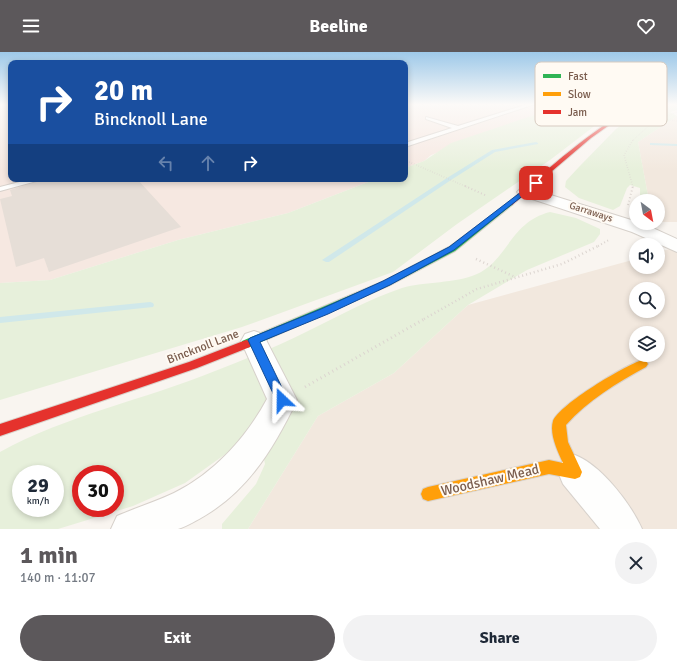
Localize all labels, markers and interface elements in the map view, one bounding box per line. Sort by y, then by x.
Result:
icon: menu [20,15,42,37]
text: Beeline [309,15,368,37]
icon: heart [635,15,657,37]
legend [535,62,667,126]
text: Fast [568,70,588,83]
text: 20 m [94,74,153,108]
icon: right [28,76,80,128]
text: Slow [568,88,591,101]
text: Jam [568,106,587,119]
text: Bincknoll Lane [94,108,208,130]
icon: left [155,152,177,174]
icon: ahead [197,152,219,174]
icon: right [239,152,261,174]
pin [519,166,553,200]
icon: arrive [525,172,547,194]
north arrow [629,194,665,230]
map controls [629,194,665,362]
street label: Garraways [568,199,615,225]
button: sound [629,238,665,274]
button: search [629,282,665,318]
street label: Bincknoll Lane [165,326,241,368]
button: layers [629,326,665,362]
position arrow [261,379,303,421]
street label: Woodshaw Mead [439,460,541,500]
speed limit sign: 30 [72,465,124,517]
text: 29 [27,473,49,498]
text: km/h [27,495,49,507]
text: 1 min [20,540,78,570]
button: close [615,542,657,584]
text: 140 m · 11:07 [20,570,96,586]
button: Exit [20,615,335,661]
button: Share [343,615,657,661]

